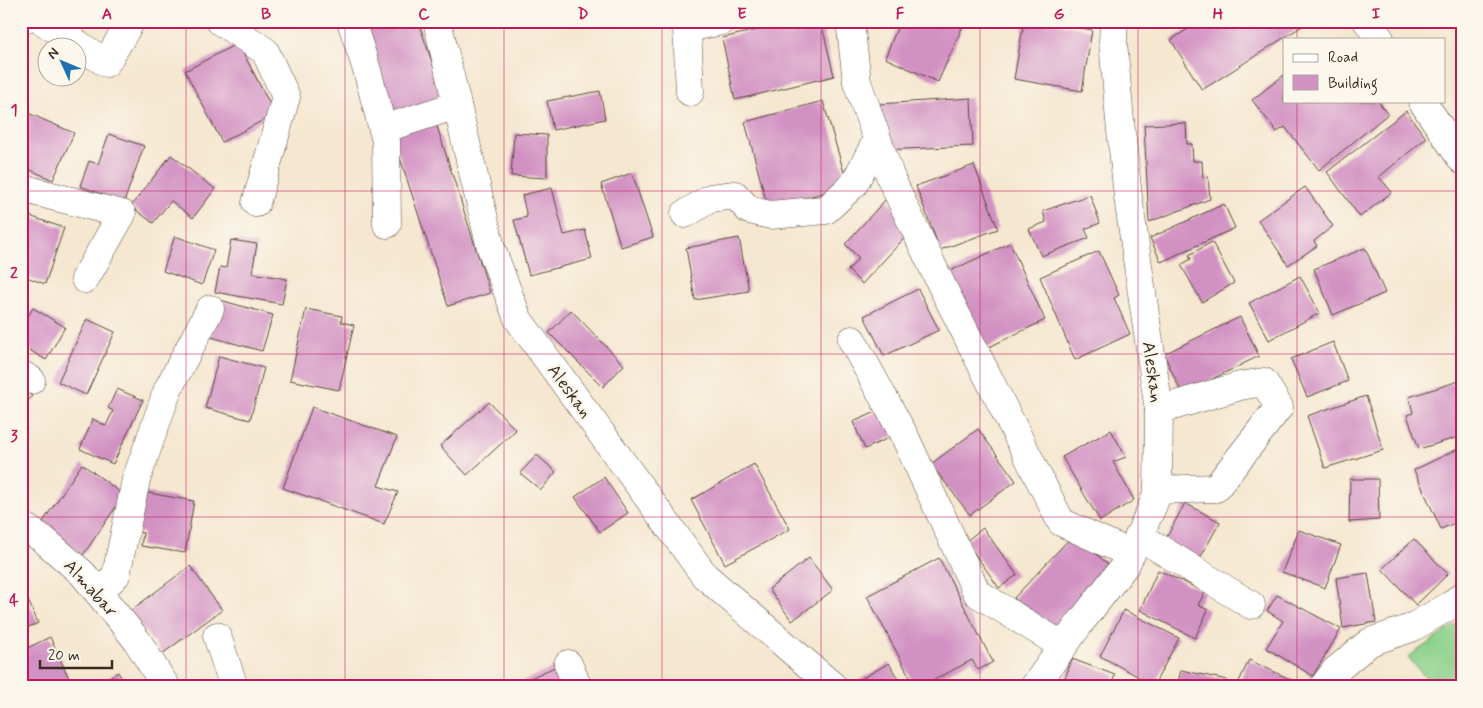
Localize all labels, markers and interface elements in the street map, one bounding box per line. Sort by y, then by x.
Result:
text: A [102,4,112,25]
text: B [261,4,271,25]
text: C [418,4,430,25]
text: D [577,4,589,25]
text: E [737,4,747,25]
text: F [896,4,905,25]
text: G [1054,4,1065,25]
text: H [1213,4,1224,25]
text: I [1372,4,1381,25]
north arrow [38,38,88,88]
legend [1283,38,1446,102]
text: N [44,44,63,63]
text: Road [1328,48,1358,68]
text: Building [1328,74,1378,95]
text: 1 [10,100,18,121]
text: 2 [10,263,18,284]
street label: Aleskan [1136,340,1168,404]
street label: Aleskan [541,360,597,424]
text: 3 [10,426,18,447]
street label: Almabar [58,555,123,623]
text: 4 [9,590,19,611]
scale bar [40,638,112,670]
text: 20 m [48,646,80,666]

